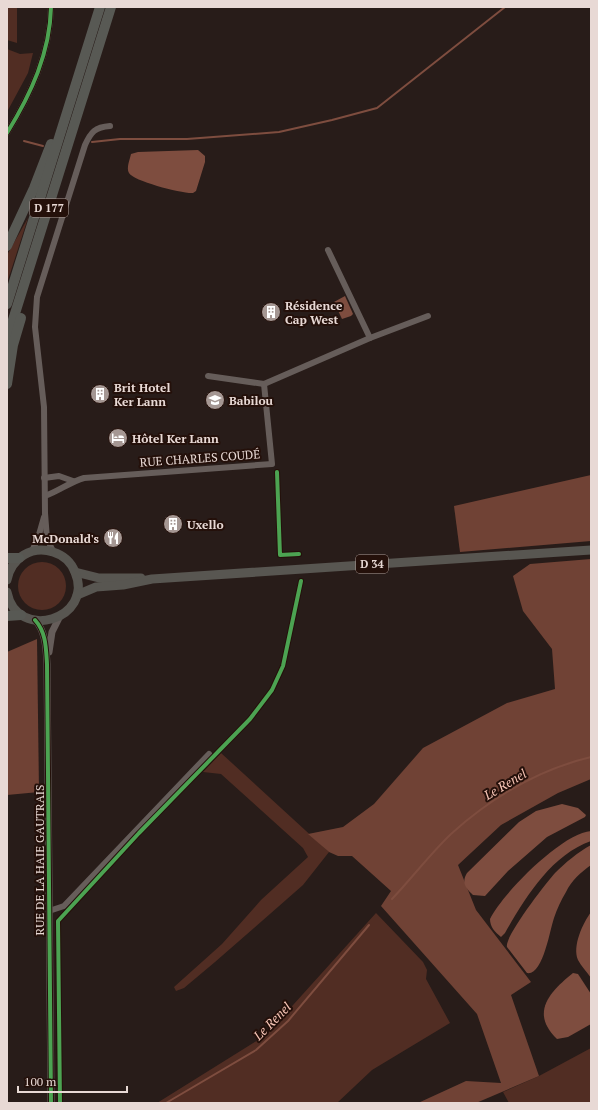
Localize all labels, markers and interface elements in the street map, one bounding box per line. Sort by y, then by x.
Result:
road number: D 177 [30,199,68,217]
place label: Résidence Cap West [285,298,343,327]
building icon: Résidence Cap West [260,301,282,323]
place label: Brit Hotel Ker Lann [114,380,170,409]
building icon: Brit Hotel Ker Lann [89,383,111,405]
school or university icon: Babilou [204,389,226,411]
place label: Babilou [229,393,274,408]
hotel icon: Hôtel Ker Lann [107,427,129,449]
place label: Hôtel Ker Lann [132,431,219,446]
street label: RUE CHARLES COUDÉ [139,446,261,470]
building icon: Uxello [162,513,184,535]
place label: Uxello [187,517,224,532]
restaurant icon: McDonald's [102,527,124,549]
place label: McDonald's [32,531,100,546]
road number: D 34 [356,555,388,573]
water label: Le Renel [480,764,530,804]
street label: RUE DE LA HAIE GAUTRAIS [32,785,47,935]
water label: Le Renel [248,998,295,1045]
scale bar [18,1068,127,1094]
text: 100 m [24,1074,57,1089]

